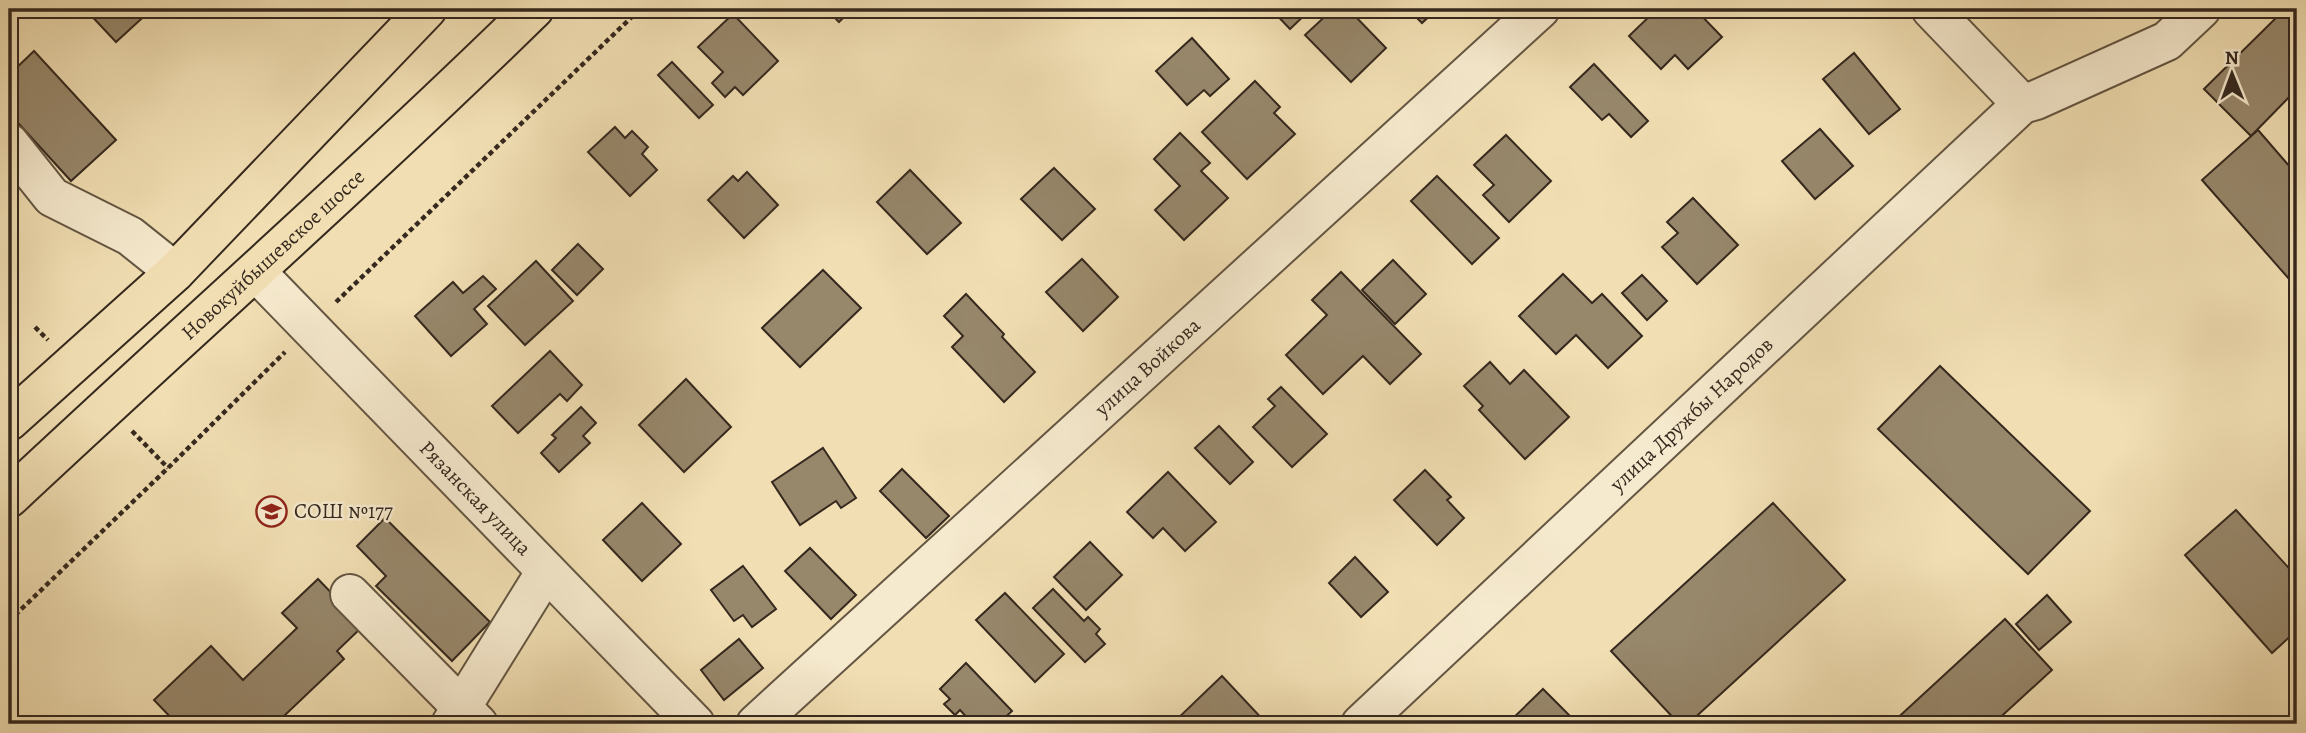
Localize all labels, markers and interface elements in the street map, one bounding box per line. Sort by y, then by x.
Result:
north arrow [2198,38,2268,108]
text: N [2225,45,2239,71]
street label: Новокуйбышевское шоссе [175,163,371,346]
street label: улица Войкова [1088,311,1207,423]
street label: улица Дружбы Народов [1603,331,1779,498]
street label: Рязанская улица [413,434,538,562]
school or university icon: СОШ №177 [254,494,288,528]
place label: СОШ №177 [294,497,393,525]

